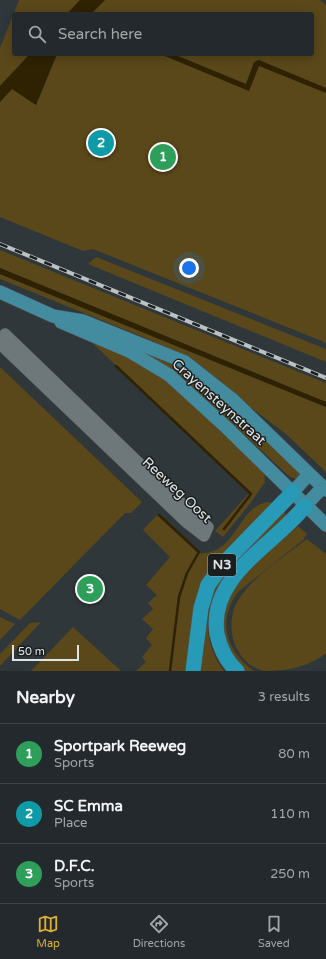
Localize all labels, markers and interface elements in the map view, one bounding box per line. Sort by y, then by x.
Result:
search box [12,12,314,56]
icon: search [26,23,48,45]
text: Search here [58,25,142,43]
pin: 2 [88,128,114,158]
pin: 1 [150,142,176,172]
your location [179,258,199,278]
street label: Crayensteynstraat [168,355,270,449]
street label: Reeweg Oost [139,454,216,527]
road number: N3 [208,554,236,576]
pin: 3 [77,574,103,604]
scale bar [12,643,79,662]
text: 50 m [18,645,45,658]
text: Nearby [16,687,75,708]
text: 3 results [258,689,310,705]
text: Sportpark Reeweg [54,737,186,755]
text: 1 [25,746,33,762]
text: 80 m [278,746,310,762]
text: Sports [54,755,94,771]
text: SC Emma [54,797,123,815]
text: 2 [25,806,33,822]
text: 110 m [270,806,310,822]
text: Place [54,815,87,831]
text: D.F.C. [54,857,95,875]
text: 3 [25,866,33,882]
text: 250 m [270,866,310,882]
text: Sports [54,875,94,891]
tab: Map [36,913,60,950]
tab: Directions [133,913,185,950]
tab: Saved [258,913,290,950]

